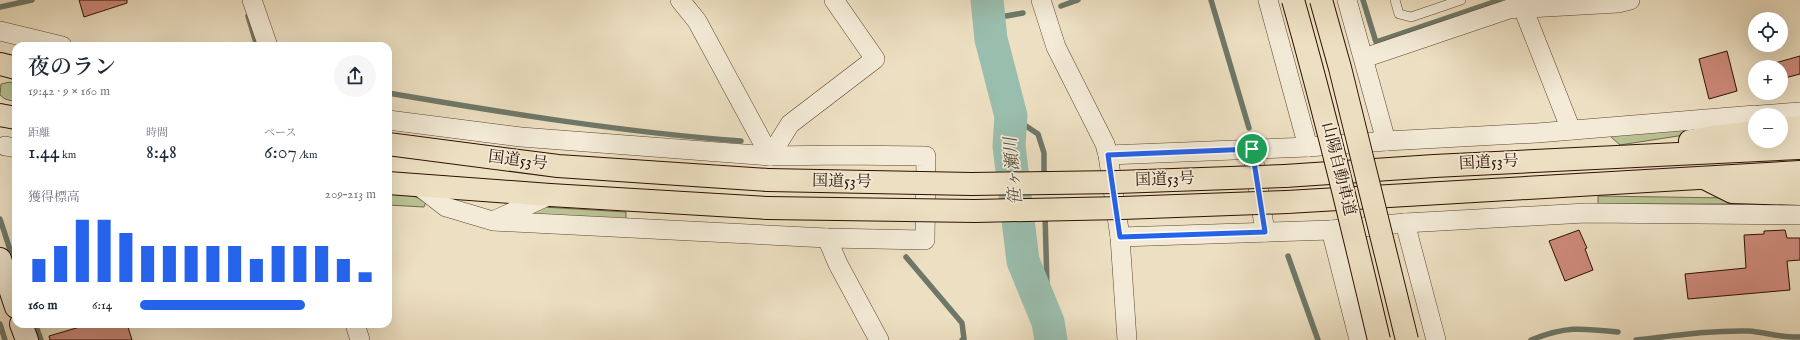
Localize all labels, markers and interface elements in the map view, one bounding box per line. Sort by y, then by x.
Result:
map controls [1748,12,1788,148]
button: locate [1748,12,1788,52]
text: 夜のラン [28,54,116,82]
button: share [334,55,376,97]
button: + [1748,60,1788,100]
text: 19:42 · 9 × 160 m [28,83,110,100]
button: − [1748,108,1788,148]
street label: 山陽自動車道 [1317,120,1359,218]
text: 距離 [28,126,50,140]
text: 時間 [146,126,168,140]
text: ペース [264,126,296,140]
pin [1235,132,1269,166]
water label: 笹ヶ瀬川 [1000,134,1027,206]
icon: arrive [1241,138,1263,160]
text: 1.44 [28,140,60,165]
text: 8:48 [146,140,177,165]
text: 6:07 [264,140,297,165]
street label: 国道53号 [487,147,549,175]
text: km [60,148,76,162]
text: /km [297,148,317,162]
street label: 国道53号 [1459,151,1519,175]
street label: 国道53号 [1135,169,1195,191]
street label: 国道53号 [812,171,872,193]
text: 209–213 m [325,186,376,203]
text: 獲得標高 [28,189,80,206]
text: 160 m [28,297,58,314]
text: 6:14 [92,297,112,314]

